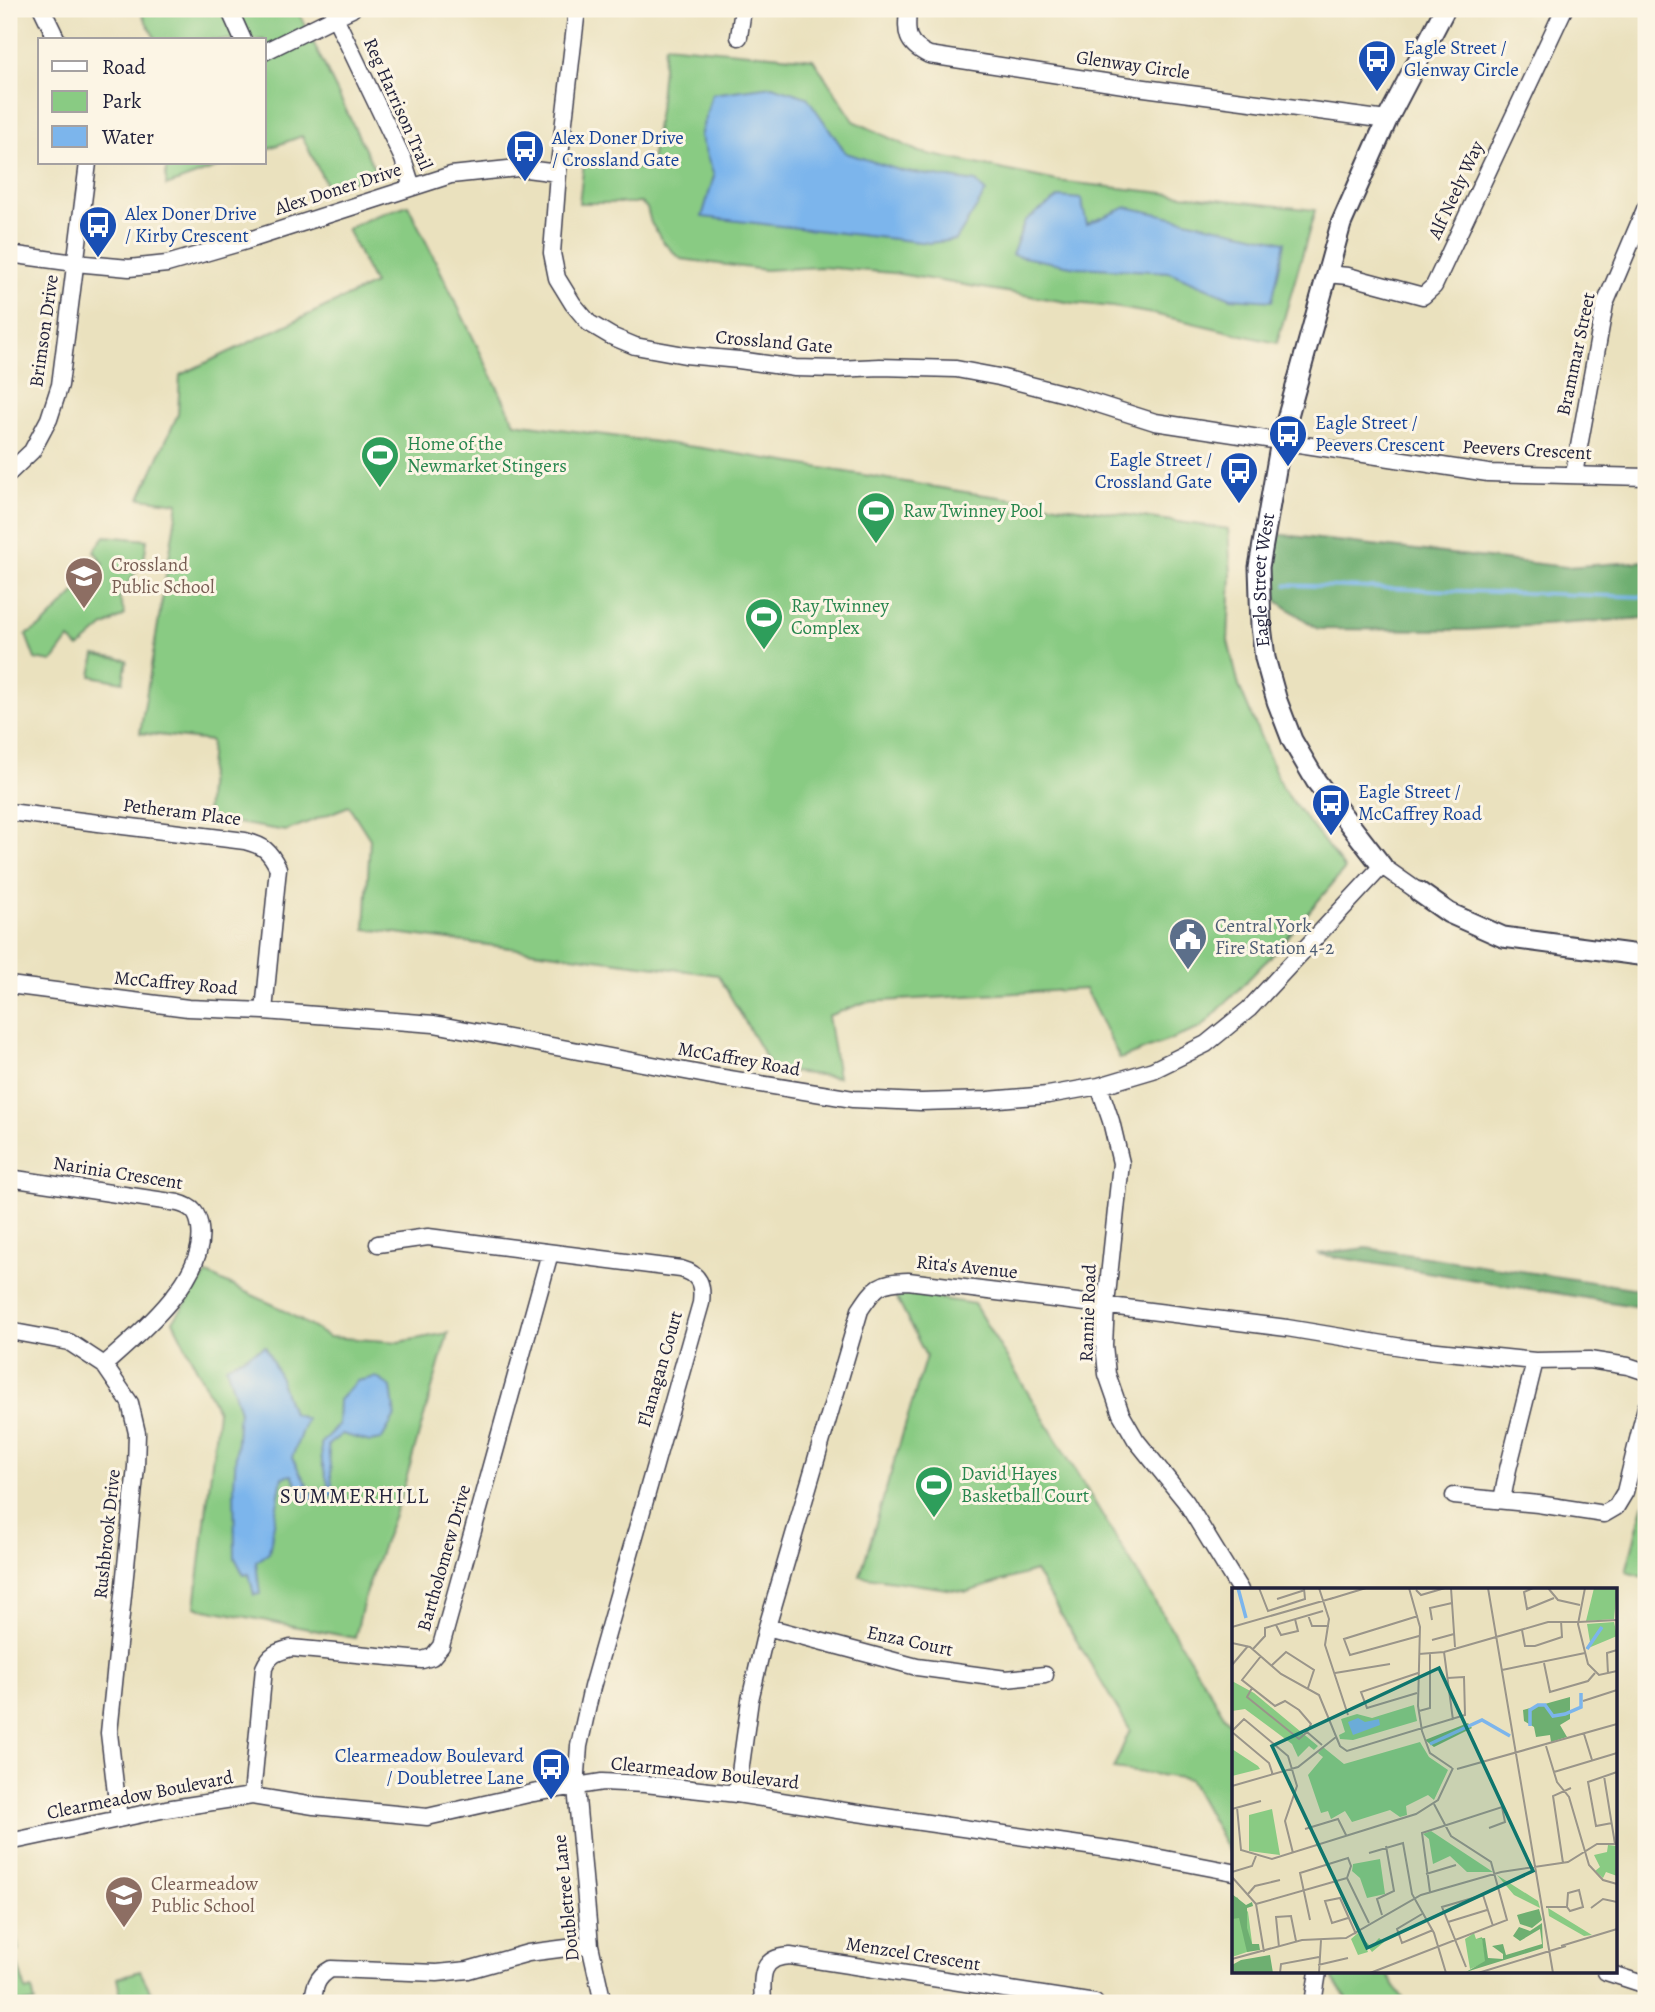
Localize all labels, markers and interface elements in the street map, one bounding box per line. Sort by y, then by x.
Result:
street label: Reg Harrison Trail [357,34,439,175]
place label: Eagle Street / Glenway Circle [1404,35,1519,83]
legend [38,38,266,164]
bus stop icon: Eagle Street / Glenway Circle [1356,38,1398,93]
street label: Glenway Circle [1074,44,1192,86]
text: Road [102,53,146,81]
text: Park [102,87,142,115]
text: Water [101,123,154,151]
place label: Alex Doner Drive / Crossland Gate [551,125,684,173]
bus stop icon: Alex Doner Drive / Crossland Gate [504,128,546,183]
street label: Alf Neely Way [1421,136,1490,244]
street label: Alex Doner Drive [270,156,405,222]
place label: Alex Doner Drive / Kirby Crescent [124,201,257,249]
bus stop icon: Alex Doner Drive / Kirby Crescent [77,204,119,259]
street label: Brimson Drive [23,273,65,389]
street label: Brammar Street [1550,290,1602,418]
street label: Crossland Gate [714,324,834,360]
place label: Eagle Street / Peevers Crescent [1315,410,1445,458]
bus stop icon: Eagle Street / Peevers Crescent [1267,413,1309,468]
place label: Home of the Newmarket Stingers [407,431,567,479]
sports icon: Home of the Newmarket Stingers [359,434,401,489]
street label: Peevers Crescent [1462,434,1592,466]
place label: Eagle Street / Crossland Gate [1095,447,1212,495]
bus stop icon: Eagle Street / Crossland Gate [1218,450,1260,505]
sports icon: Raw Twinney Pool [855,490,897,545]
place label: Raw Twinney Pool [903,498,1043,524]
street label: Eagle Street West [1246,511,1281,649]
place label: Crossland Public School [111,552,215,600]
school or university icon: Crossland Public School [63,555,105,610]
place label: Ray Twinney Complex [791,593,889,641]
sports icon: Ray Twinney Complex [743,596,785,651]
place label: Eagle Street / McCaffrey Road [1358,779,1483,827]
bus stop icon: Eagle Street / McCaffrey Road [1310,782,1352,837]
street label: Petheram Place [121,792,243,832]
place label: Central York Fire Station 4-2 [1215,913,1334,961]
public building icon: Central York Fire Station 4-2 [1167,916,1209,971]
street label: McCaffrey Road [113,965,240,1001]
street label: McCaffrey Road [676,1035,803,1083]
street label: Narinia Crescent [51,1150,185,1196]
street label: Rita's Avenue [915,1249,1019,1285]
street label: Rannie Road [1073,1263,1103,1362]
street label: Flanagan Court [631,1308,689,1430]
place label: David Hayes Basketball Court [961,1461,1089,1509]
sports icon: David Hayes Basketball Court [913,1464,955,1519]
street label: Rushbrook Drive [87,1468,127,1600]
district label: SUMMERHILL [280,1482,430,1510]
street label: Bartholomew Drive [411,1482,477,1634]
inset map [1232,1588,1616,1974]
street label: Enza Court [865,1619,955,1663]
place label: Clearmeadow Boulevard / Doubletree Lane [335,1743,525,1791]
bus stop icon: Clearmeadow Boulevard / Doubletree Lane [530,1746,572,1801]
street label: Clearmeadow Boulevard [610,1750,801,1796]
street label: Clearmeadow Boulevard [45,1764,236,1826]
street label: Doubletree Lane [546,1833,586,1963]
place label: Clearmeadow Public School [151,1871,259,1919]
school or university icon: Clearmeadow Public School [103,1874,145,1929]
street label: Menzcel Crescent [844,1931,982,1977]

